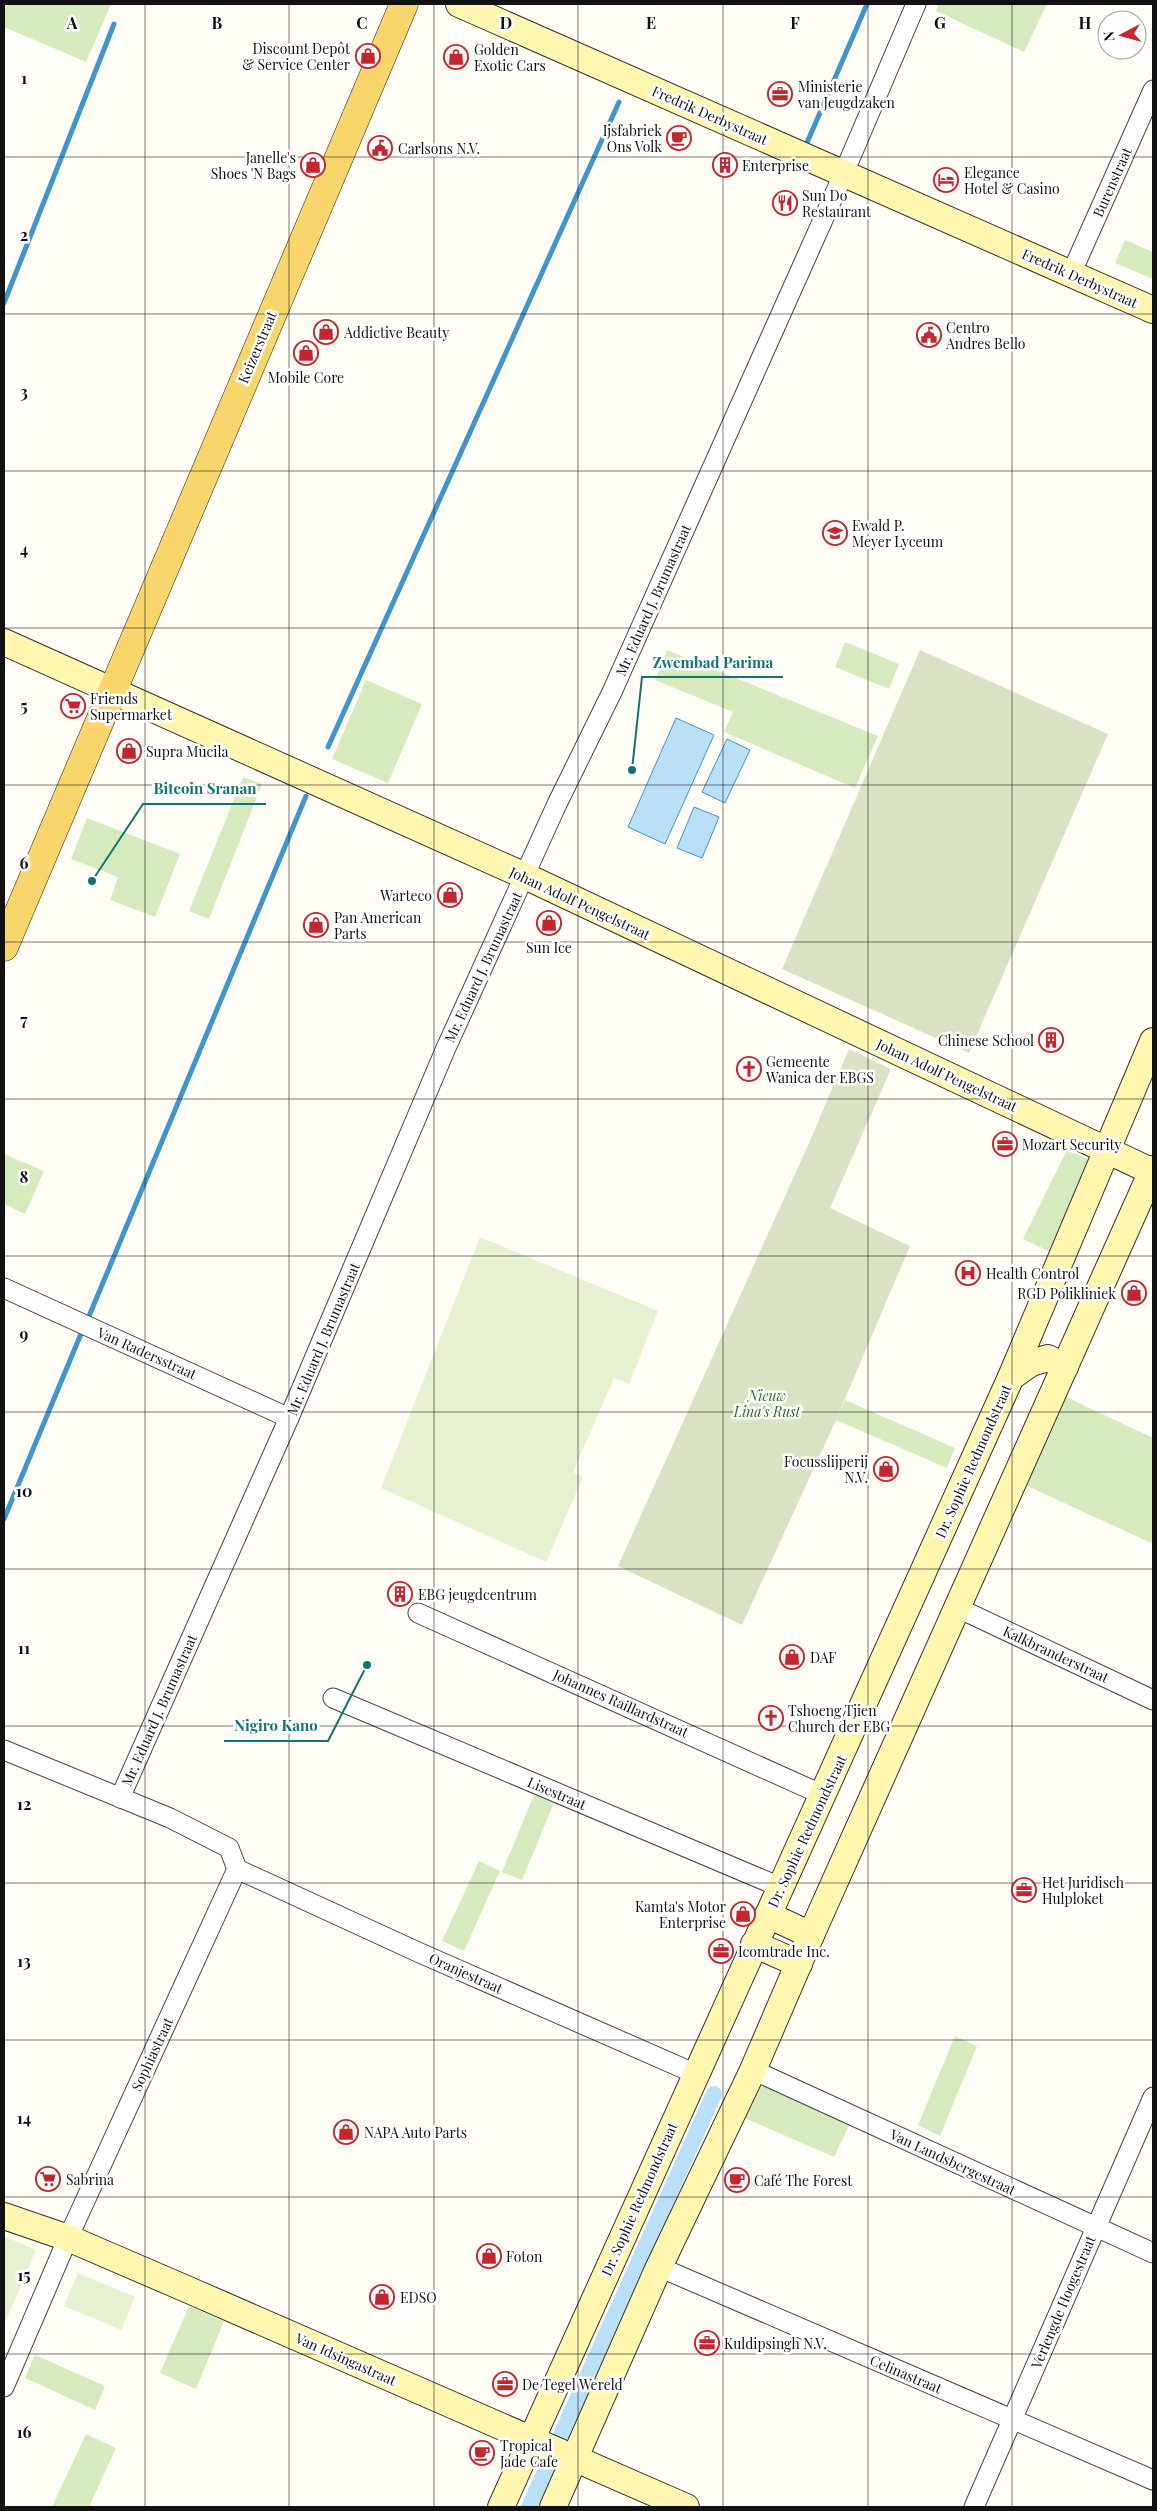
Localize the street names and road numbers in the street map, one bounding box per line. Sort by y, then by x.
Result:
street label: Fredrik Derbystraat [649,81,772,149]
street label: Burenstraat [1088,143,1136,220]
street label: Fredrik Derbystraat [1019,244,1142,312]
street label: Keizerstraat [233,307,281,386]
street label: Mr. Eduard J. Brumastraat [611,520,696,679]
street label: Johan Adolf Pengelstraat [506,862,654,944]
street label: Mr. Eduard J. Brumastraat [440,888,527,1046]
street label: Johan Adolf Pengelstraat [873,1034,1021,1116]
street label: Mr. Eduard J. Brumastraat [282,1259,364,1418]
street label: Van Radersstraat [93,1322,201,1384]
street label: Dr. Sophie Redmondstraat [930,1380,1016,1541]
street label: Kalkbranderstraat [1000,1621,1113,1687]
street label: Mr. Eduard J. Brumastraat [117,1630,202,1789]
street label: Johannes Raillardstraat [549,1664,693,1742]
street label: Dr. Sophie Redmondstraat [763,1751,851,1910]
street label: Lisestraat [525,1772,590,1814]
street label: Oranjestraat [426,1948,507,1998]
street label: Sophiastraat [127,2013,178,2094]
street label: Dr. Sophie Redmondstraat [596,2118,682,2279]
street label: Van Landsbergestraat [886,2124,1020,2200]
street label: Verlengde Hoogestraat [1026,2232,1100,2372]
street label: Van Idsingastraat [292,2328,400,2390]
street label: Celinastraat [867,2350,946,2398]

